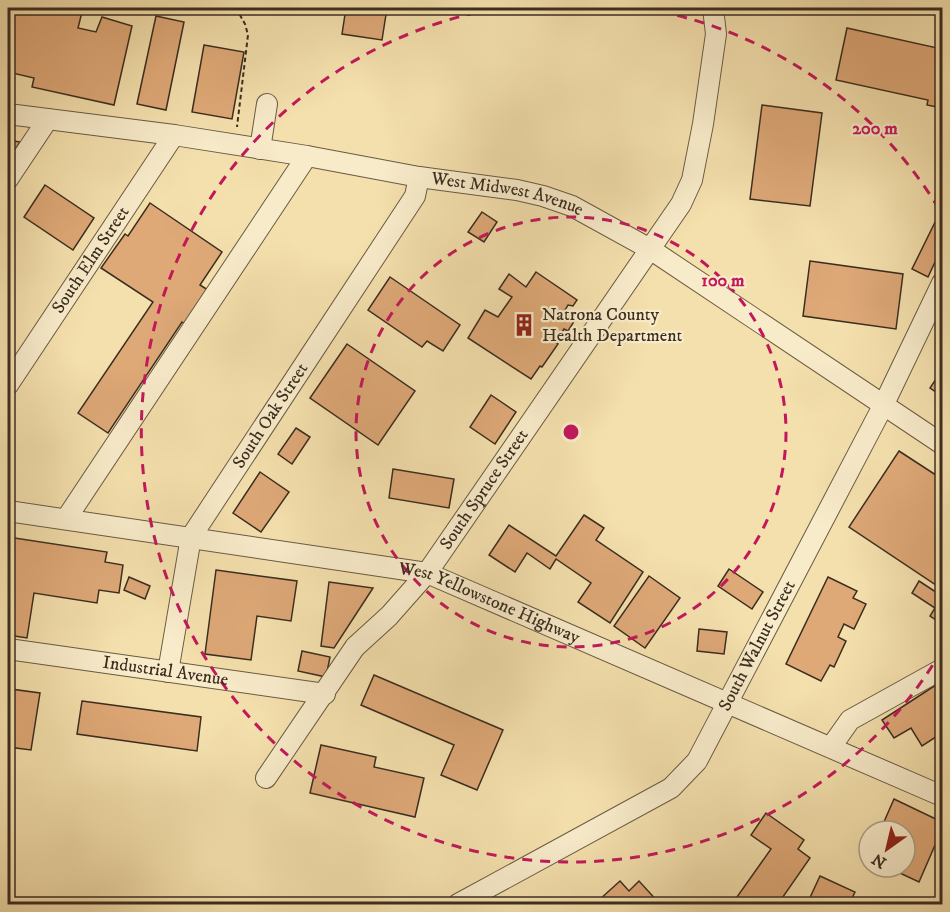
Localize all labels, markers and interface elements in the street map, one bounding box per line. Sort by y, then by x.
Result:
text: 200 m [852,118,898,140]
street label: West Midwest Avenue [429,168,587,221]
street label: South Elm Street [47,202,135,318]
text: 100 m [701,270,745,292]
place label: Natrona County Health Department [542,304,683,347]
building icon: Natrona County Health Department [511,312,537,338]
street label: South Oak Street [228,359,313,473]
centre of rings [561,422,581,442]
street label: South Spruce Street [435,425,534,554]
street label: West Yellowstone Highway [396,558,584,649]
street label: South Walnut Street [714,576,801,715]
street label: Industrial Avenue [101,652,230,691]
north arrow [857,819,917,879]
text: N [868,849,890,873]

